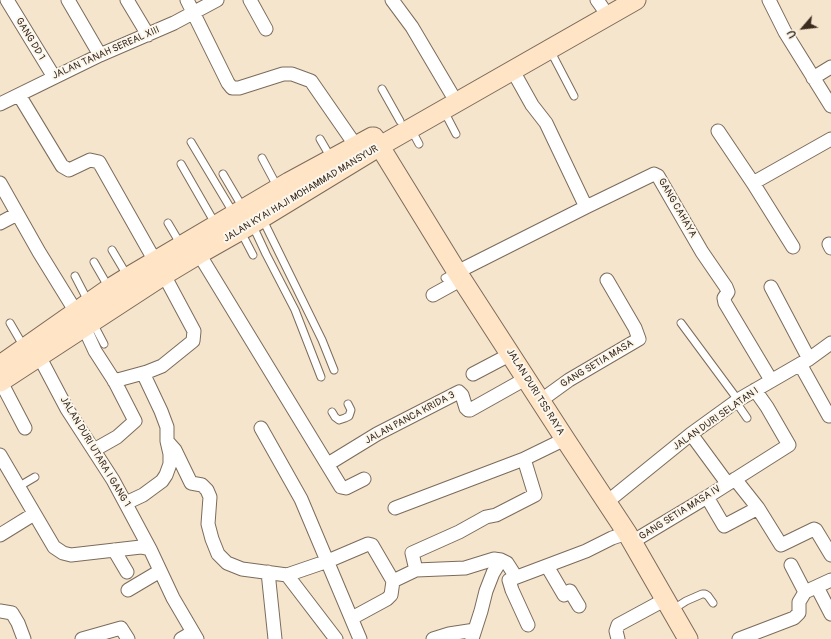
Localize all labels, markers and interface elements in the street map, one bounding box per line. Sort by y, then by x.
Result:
north arrow [783,8,823,48]
street label: GANG DD 1 [13,16,47,62]
street label: JALAN TANAH SEREAL XIII [50,24,162,82]
text: U [785,28,799,40]
street label: JALAN KYAI HAJI MOHAMMAD MANSYUR [221,143,381,245]
street label: GANG CAHAYA [655,176,699,240]
street label: GANG SETIA MASA [558,338,636,390]
street label: JALAN DURI TSS RAYA [503,346,567,438]
street label: JALAN DURI SELATAN I [671,385,761,453]
street label: JALAN PANCA KRIDA 3 [363,389,457,447]
street label: JALAN DURI UTARA I GANG 1 [57,395,133,509]
street label: GANG SETIA MASA IV [637,483,723,543]

